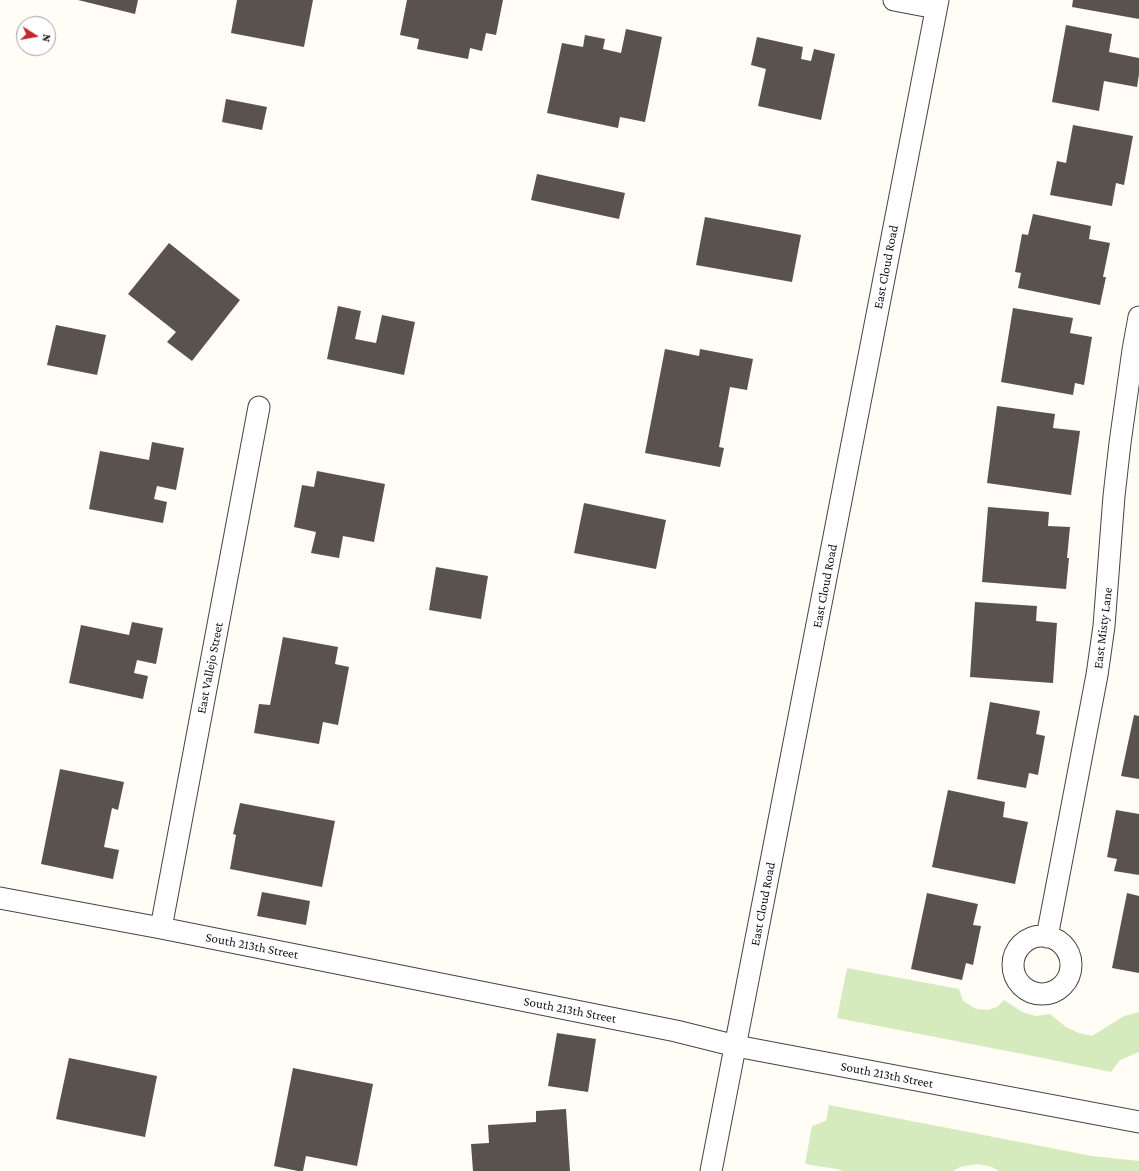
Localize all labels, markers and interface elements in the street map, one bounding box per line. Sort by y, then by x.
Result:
north arrow [16,16,56,56]
text: N [40,33,53,43]
street label: East Cloud Road [870,224,902,310]
street label: East Cloud Road [809,543,841,629]
street label: East Misty Lane [1090,586,1116,670]
street label: East Vallejo Street [193,621,227,715]
street label: East Cloud Road [747,861,779,947]
street label: South 213th Street [204,929,300,963]
street label: South 213th Street [522,993,618,1027]
street label: South 213th Street [839,1058,935,1092]

